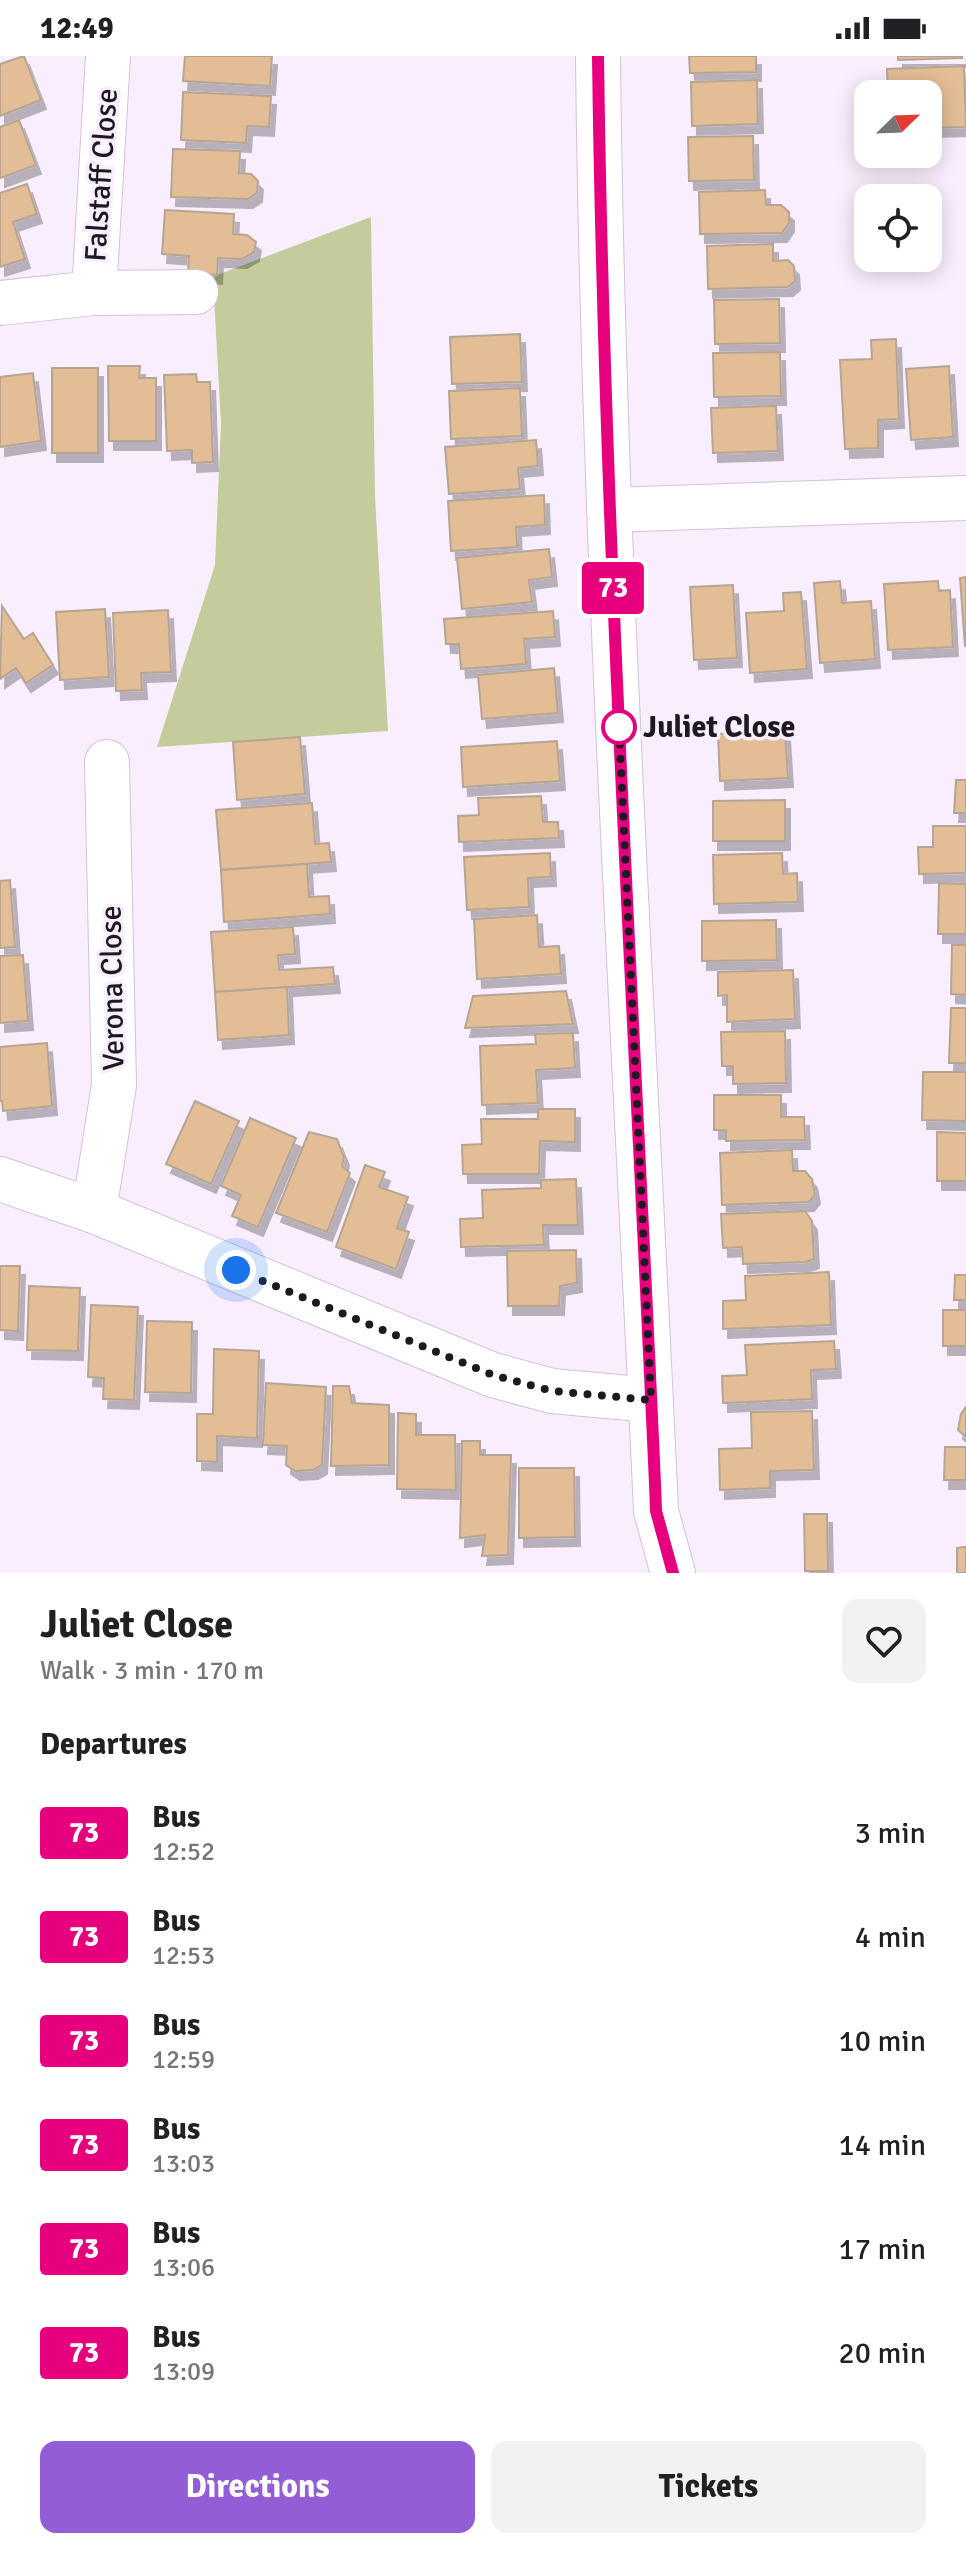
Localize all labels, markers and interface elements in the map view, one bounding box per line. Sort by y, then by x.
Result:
text: 12:49 [40,10,114,47]
north arrow [854,80,942,168]
map controls [854,80,942,272]
street label: Falstaff Close [77,87,126,263]
button: locate [854,184,942,272]
line badge: 73 [577,562,649,614]
text: 73 [598,571,628,605]
place label: Juliet Close [643,709,796,746]
marker: Juliet Close [602,710,636,744]
street label: Verona Close [93,905,132,1071]
your location [216,1250,256,1290]
button: heart [842,1599,926,1683]
text: Juliet Close [40,1601,233,1648]
text: Walk · 3 min · 170 m [40,1655,264,1687]
text: Departures [40,1726,187,1763]
text: Bus [152,1799,200,1836]
text: 3 min [855,1815,926,1852]
text: 73 [69,1816,99,1850]
text: 12:52 [152,1836,215,1868]
text: Bus [152,1903,200,1940]
text: 4 min [855,1919,926,1956]
text: 73 [69,1920,99,1954]
text: 12:53 [152,1940,215,1972]
text: Bus [152,2007,200,2044]
text: 10 min [839,2023,926,2060]
text: 73 [69,2024,99,2058]
text: 12:59 [152,2044,215,2076]
text: Bus [152,2111,200,2148]
text: 14 min [839,2127,926,2164]
text: 73 [69,2128,99,2162]
text: 13:03 [152,2148,215,2180]
text: Bus [152,2215,200,2252]
text: 17 min [839,2231,926,2268]
text: 73 [69,2232,99,2266]
text: 13:06 [152,2252,215,2284]
text: Bus [152,2319,200,2356]
text: 20 min [839,2335,926,2372]
text: 73 [69,2336,99,2370]
text: 13:09 [152,2356,215,2388]
button: Directions [40,2441,475,2533]
button: Tickets [491,2441,926,2533]

